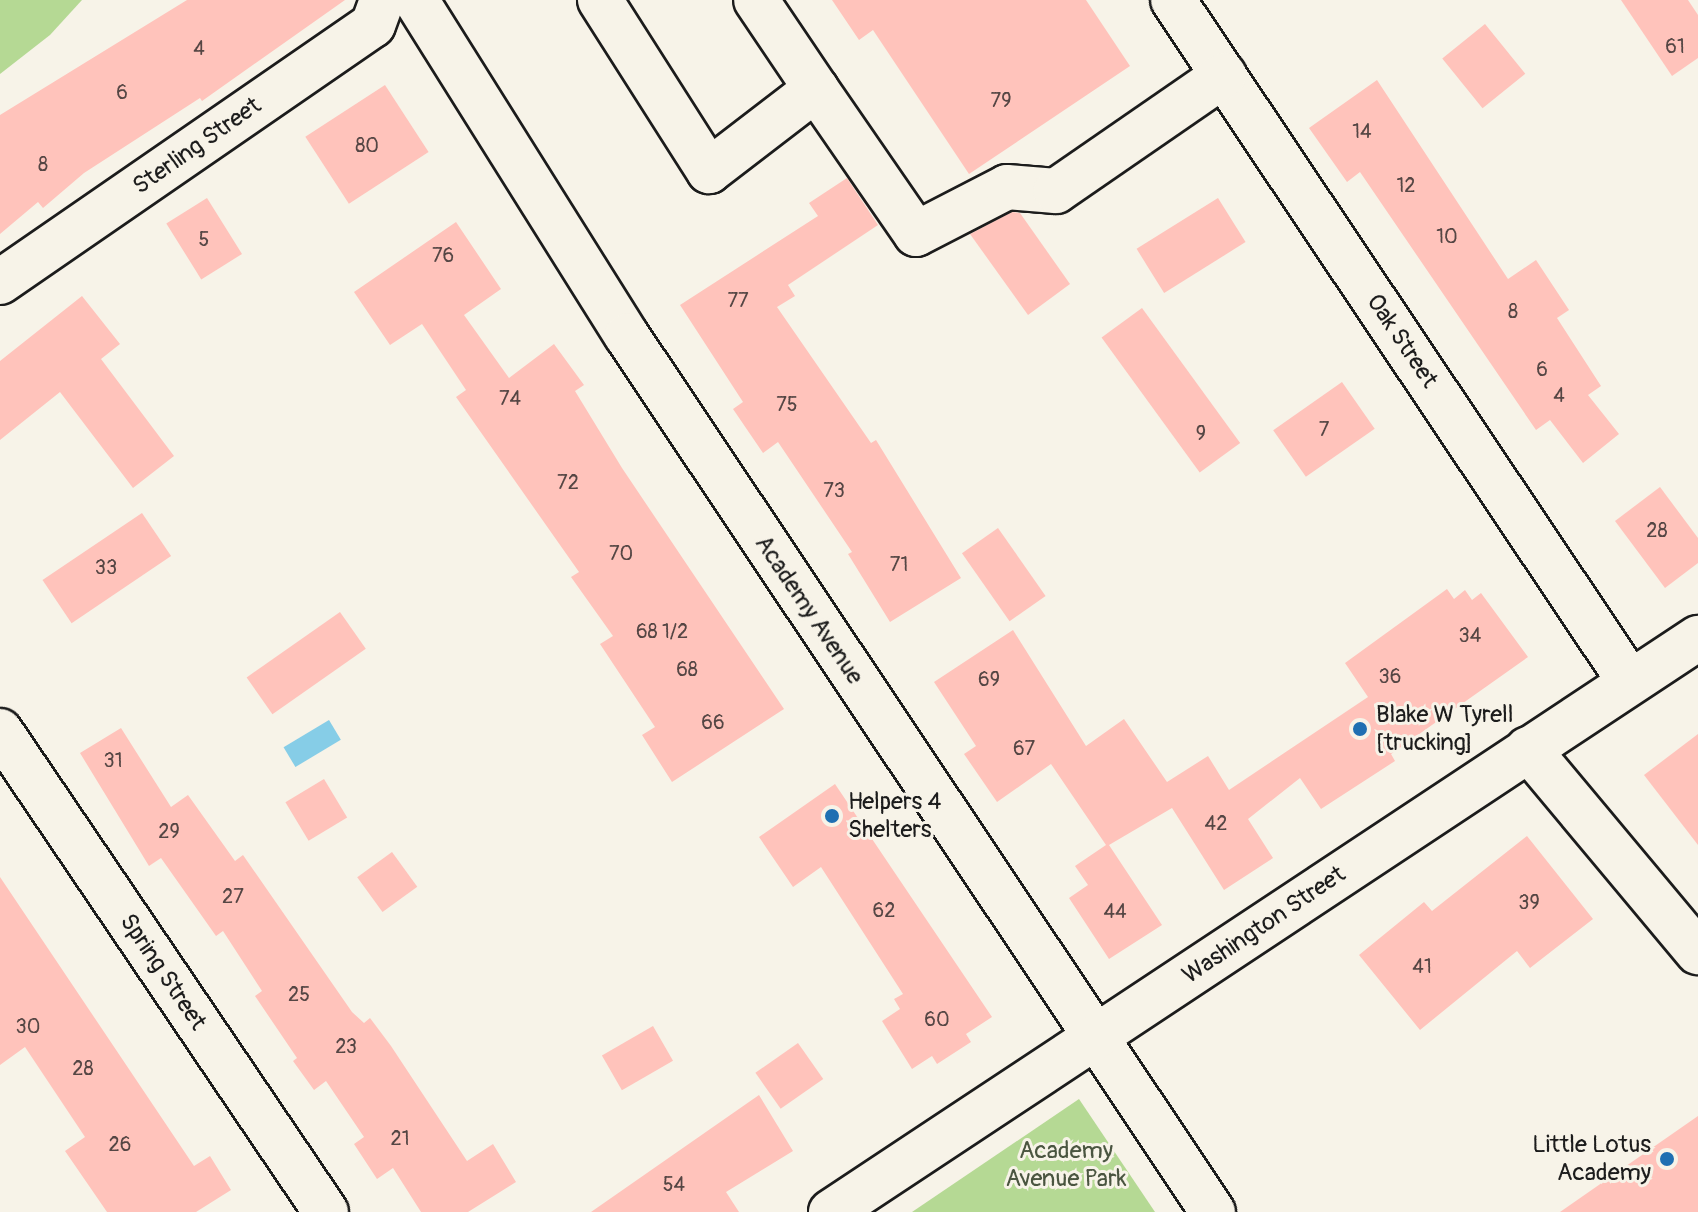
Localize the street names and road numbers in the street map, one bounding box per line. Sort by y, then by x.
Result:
street label: Sterling Street [127,91,267,201]
street label: Oak Street [1360,289,1444,393]
street label: Academy Avenue [749,530,869,690]
street label: Washington Street [1177,860,1351,990]
street label: Spring Street [114,908,212,1036]

